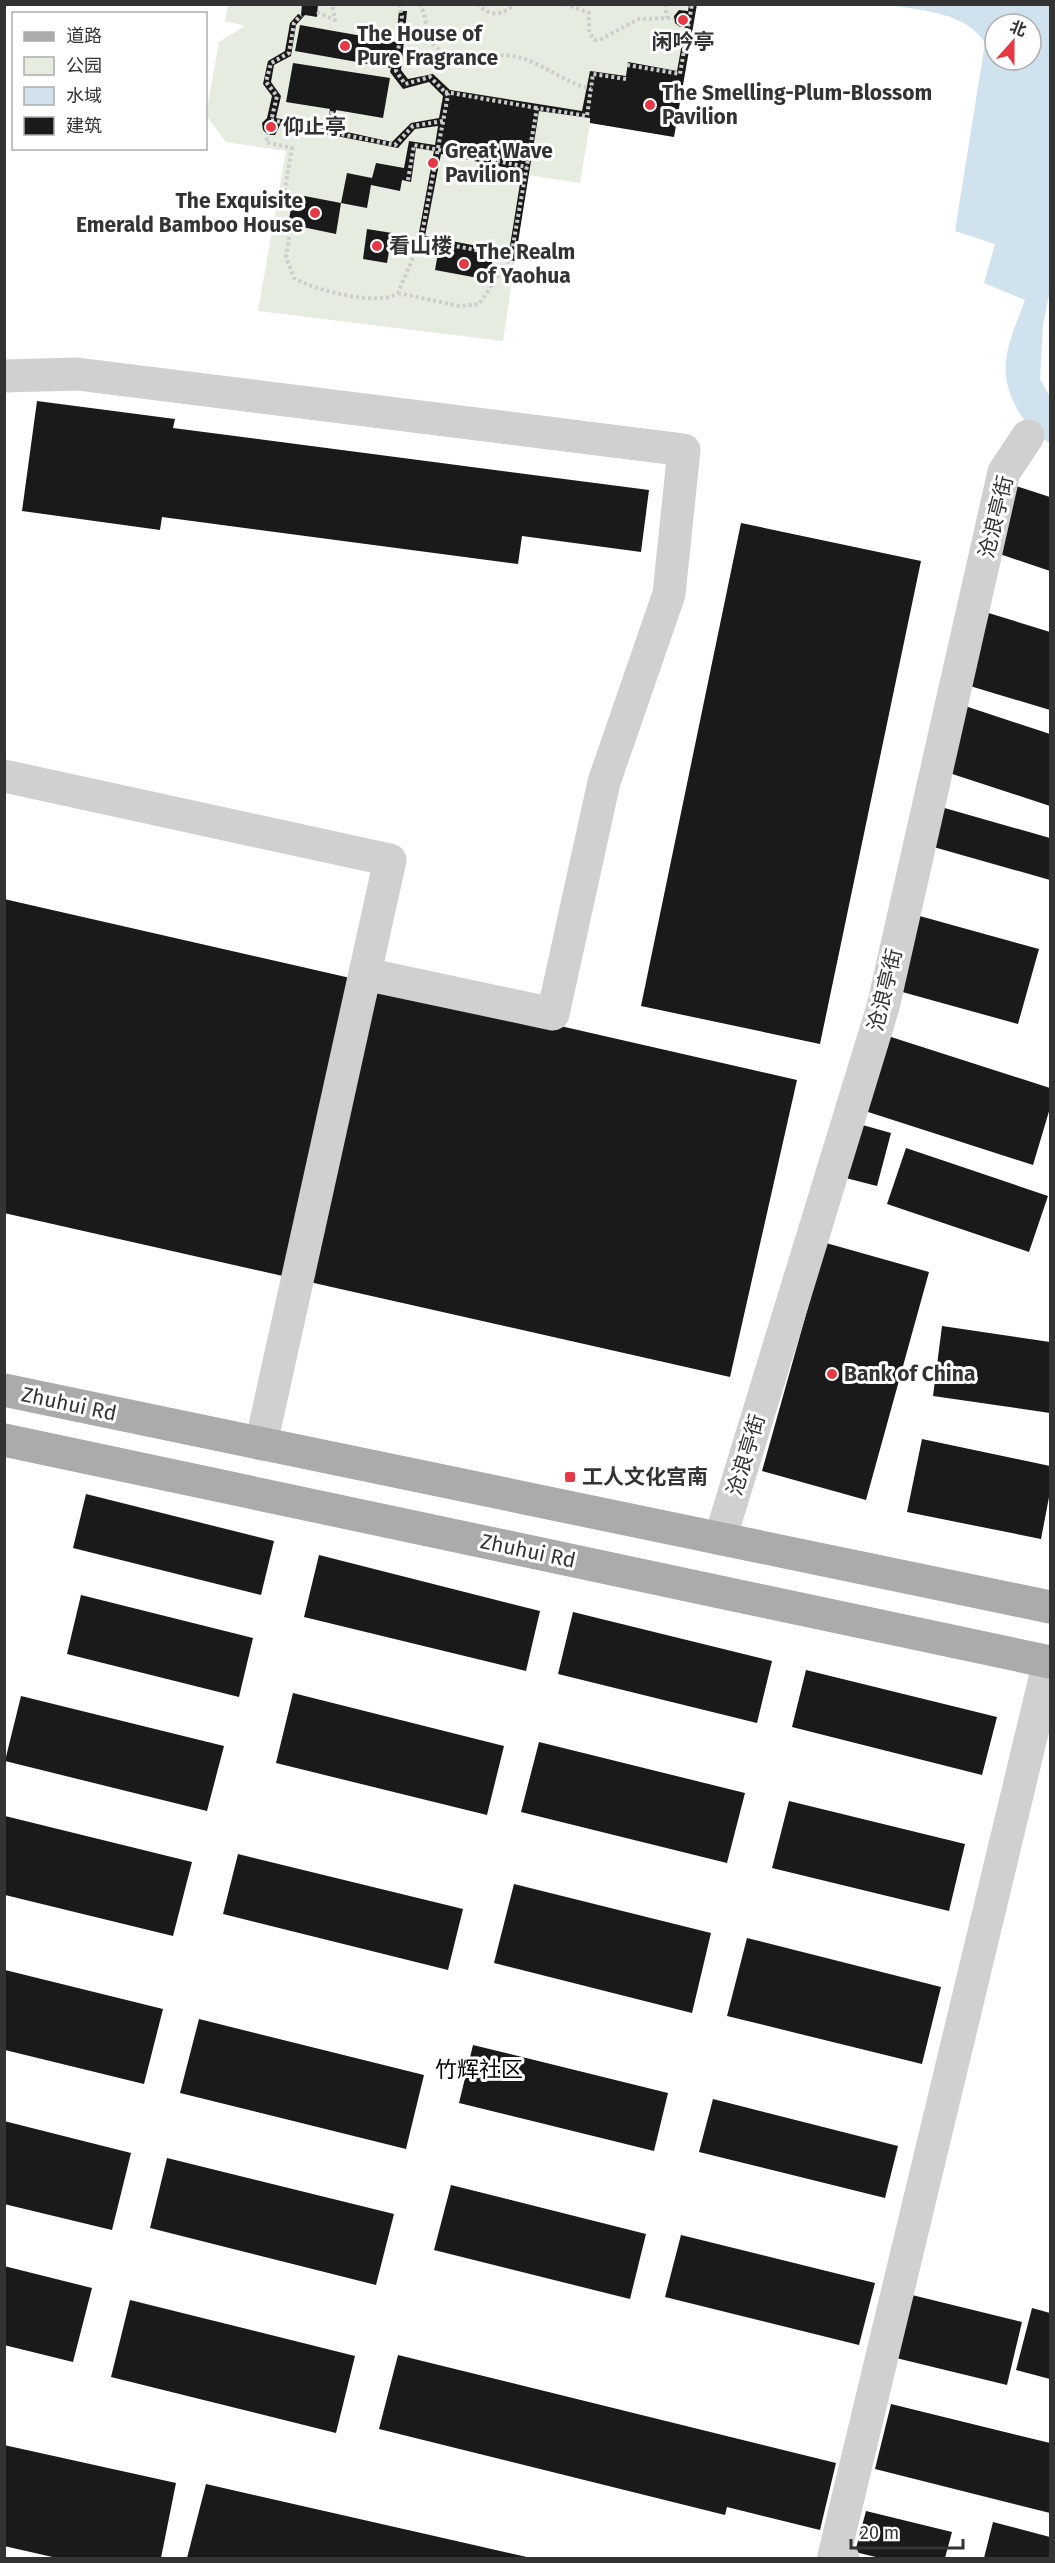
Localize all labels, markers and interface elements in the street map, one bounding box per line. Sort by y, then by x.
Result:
legend [12,12,207,150]
north arrow [983,12,1043,72]
marker: 闲吟亭 [676,13,690,27]
text: 北 [1007,17,1029,40]
place label: The House of Pure Fragrance [357,21,498,71]
text: 道路 [66,25,102,47]
place label: 闲吟亭 [652,29,715,55]
marker: The House of Pure Fragrance [338,39,352,53]
text: 公园 [66,55,102,77]
place label: The Smelling-Plum-Blossom Pavilion [662,80,932,130]
text: 水域 [66,85,102,107]
marker: The Smelling-Plum-Blossom Pavilion [643,98,657,112]
place label: 仰止亭 [283,114,346,140]
text: 建筑 [66,115,102,137]
marker: 仰止亭 [264,120,278,134]
place label: Great Wave Pavilion [445,138,553,188]
marker: Great Wave Pavilion [426,156,440,170]
place label: The Exquisite Emerald Bamboo House [76,188,303,238]
marker: The Exquisite Emerald Bamboo House [308,206,322,220]
place label: 看山楼 [389,233,452,259]
marker: 看山楼 [370,239,384,253]
place label: The Realm of Yaohua [476,239,575,289]
marker: The Realm of Yaohua [457,257,471,271]
street label: 沧浪亭街 [973,473,1019,561]
street label: 沧浪亭街 [862,946,908,1034]
place label: Bank of China [844,1361,975,1387]
marker: Bank of China [825,1367,839,1381]
street label: Zhuhui Rd [19,1381,119,1427]
street label: 沧浪亭街 [721,1411,771,1499]
place label: 工人文化宫南 [582,1464,708,1490]
marker: 工人文化宫南 [563,1470,577,1484]
street label: Zhuhui Rd [478,1528,578,1574]
district label: 竹辉社区 [435,2056,523,2083]
scale bar [851,2512,964,2550]
text: 20 m [860,2522,899,2544]

